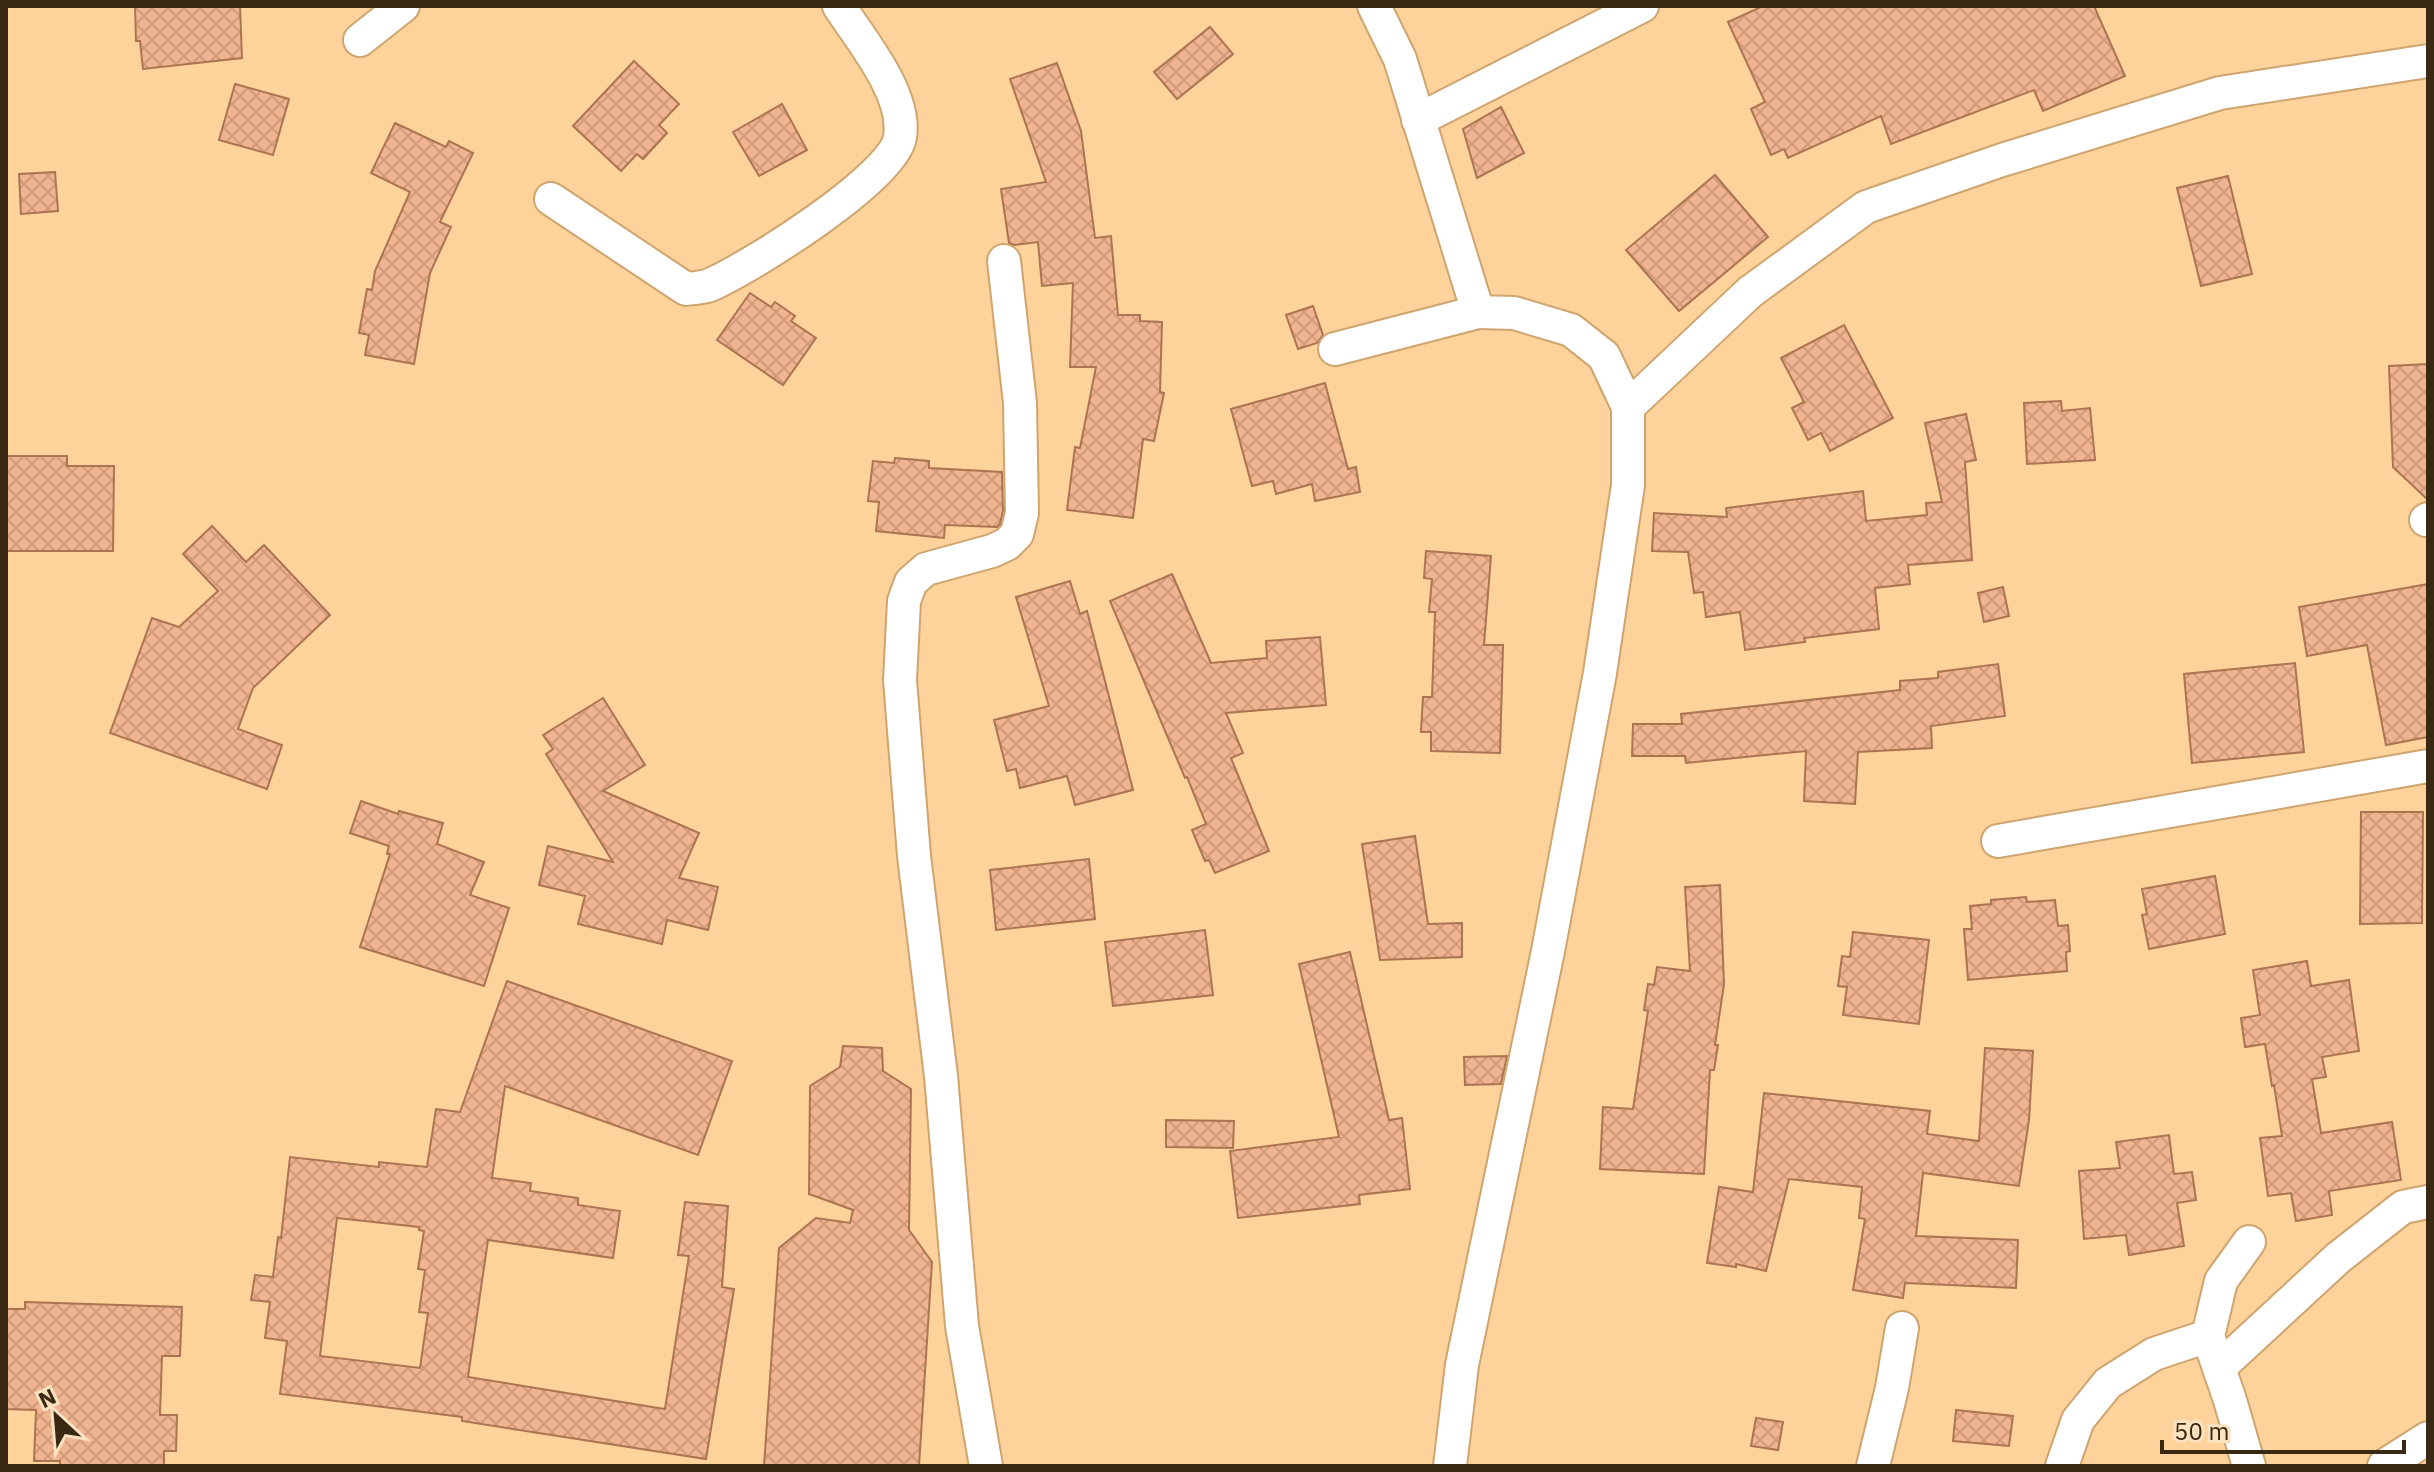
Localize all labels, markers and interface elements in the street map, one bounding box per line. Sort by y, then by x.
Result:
north arrow [16,1376,96,1456]
text: N [33,1381,61,1414]
scale bar [2162,1404,2404,1454]
text: 50 m [2174,1415,2229,1447]

